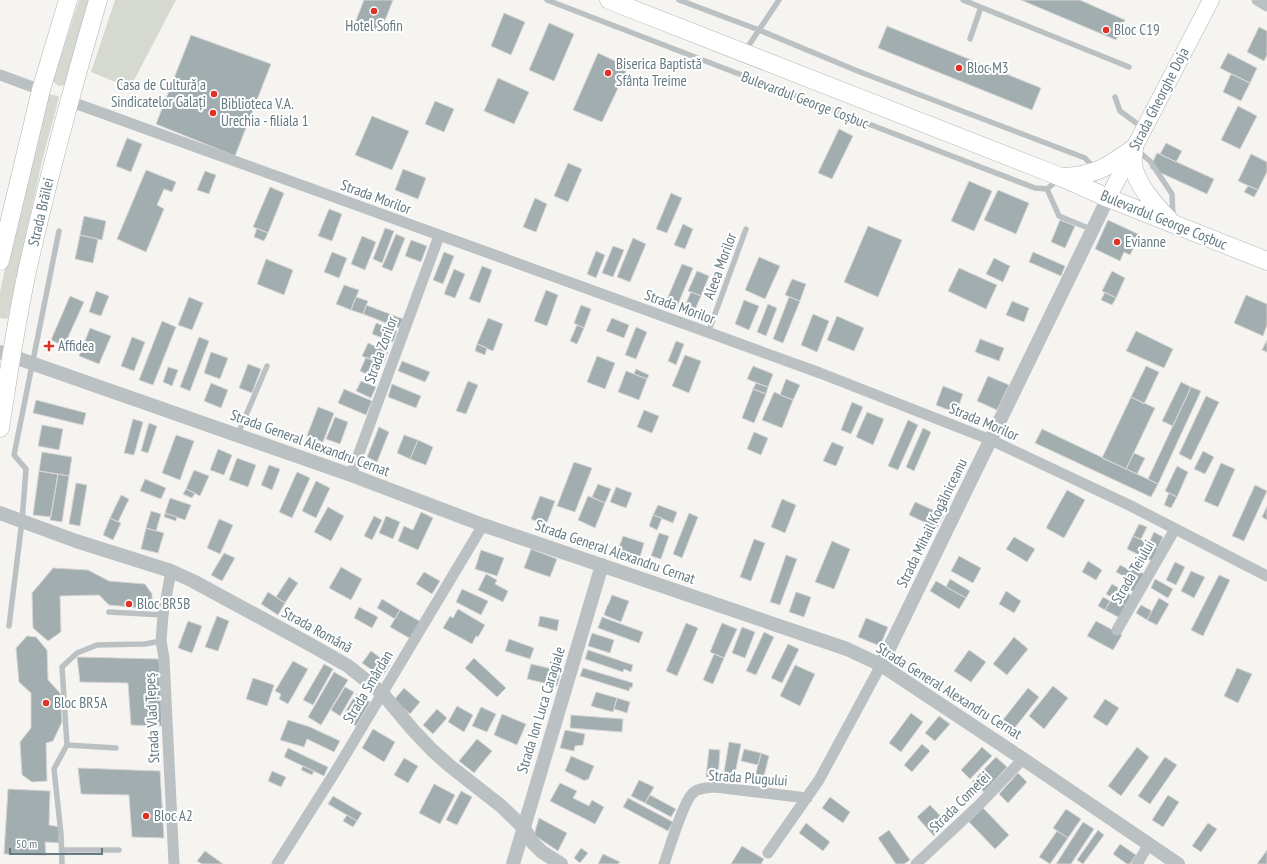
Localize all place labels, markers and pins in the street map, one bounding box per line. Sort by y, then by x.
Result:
marker: Hotel Sofin [369,6,379,16]
place label: Hotel Sofin [345,16,403,35]
place label: Bloc C19 [1114,20,1160,39]
marker: Bloc C19 [1101,25,1111,35]
place label: Biserica Baptistă Sfânta Treime [616,54,702,90]
place label: Bloc M3 [967,58,1009,77]
marker: Bloc M3 [954,63,964,73]
marker: Biserica Baptistă Sfânta Treime [603,68,613,78]
place label: Casa de Cultură a Sindicatelor Galați [111,75,206,111]
marker: Casa de Cultură a Sindicatelor Galați [209,89,219,99]
place label: Biblioteca V.A. Urechia - filiala 1 [221,94,309,130]
marker: Biblioteca V.A. Urechia - filiala 1 [208,108,218,118]
place label: Evianne [1125,232,1166,251]
marker: Evianne [1112,237,1122,247]
place label: Affidea [58,336,94,355]
marker: Affidea [43,340,55,352]
place label: Bloc BR5B [137,594,190,613]
marker: Bloc BR5B [124,599,134,609]
place label: Bloc BR5A [54,693,108,712]
marker: Bloc BR5A [41,698,51,708]
place label: Bloc A2 [154,806,193,825]
marker: Bloc A2 [141,811,151,821]

